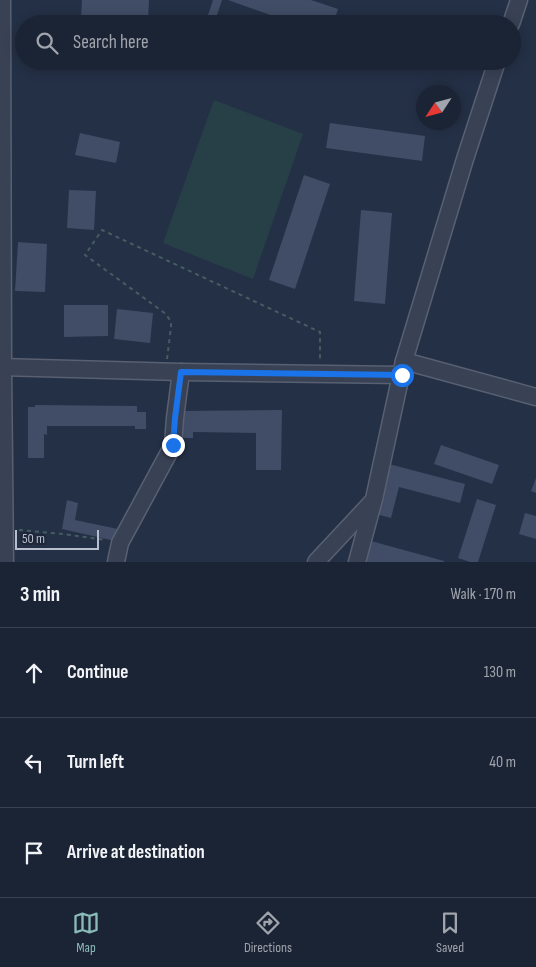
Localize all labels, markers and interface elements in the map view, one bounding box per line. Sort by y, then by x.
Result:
search box [15,15,521,70]
icon: search [33,29,61,57]
text: Search here [73,31,149,54]
north arrow [416,85,461,130]
route start [391,364,414,387]
route end [162,434,185,457]
scale bar [15,527,99,550]
text: 50 m [22,530,45,547]
text: 3 min [20,582,60,607]
text: Walk · 170 m [451,585,516,604]
icon: ahead [20,659,48,687]
text: Continue [67,661,128,684]
text: 130 m [484,663,516,682]
icon: left [20,749,48,777]
text: Turn left [67,751,124,774]
text: 40 m [489,753,516,772]
icon: arrive [20,839,48,867]
text: Arrive at destination [67,841,205,864]
tab: Map [72,909,100,956]
tab: Directions [244,909,292,956]
tab: Saved [436,909,464,956]

